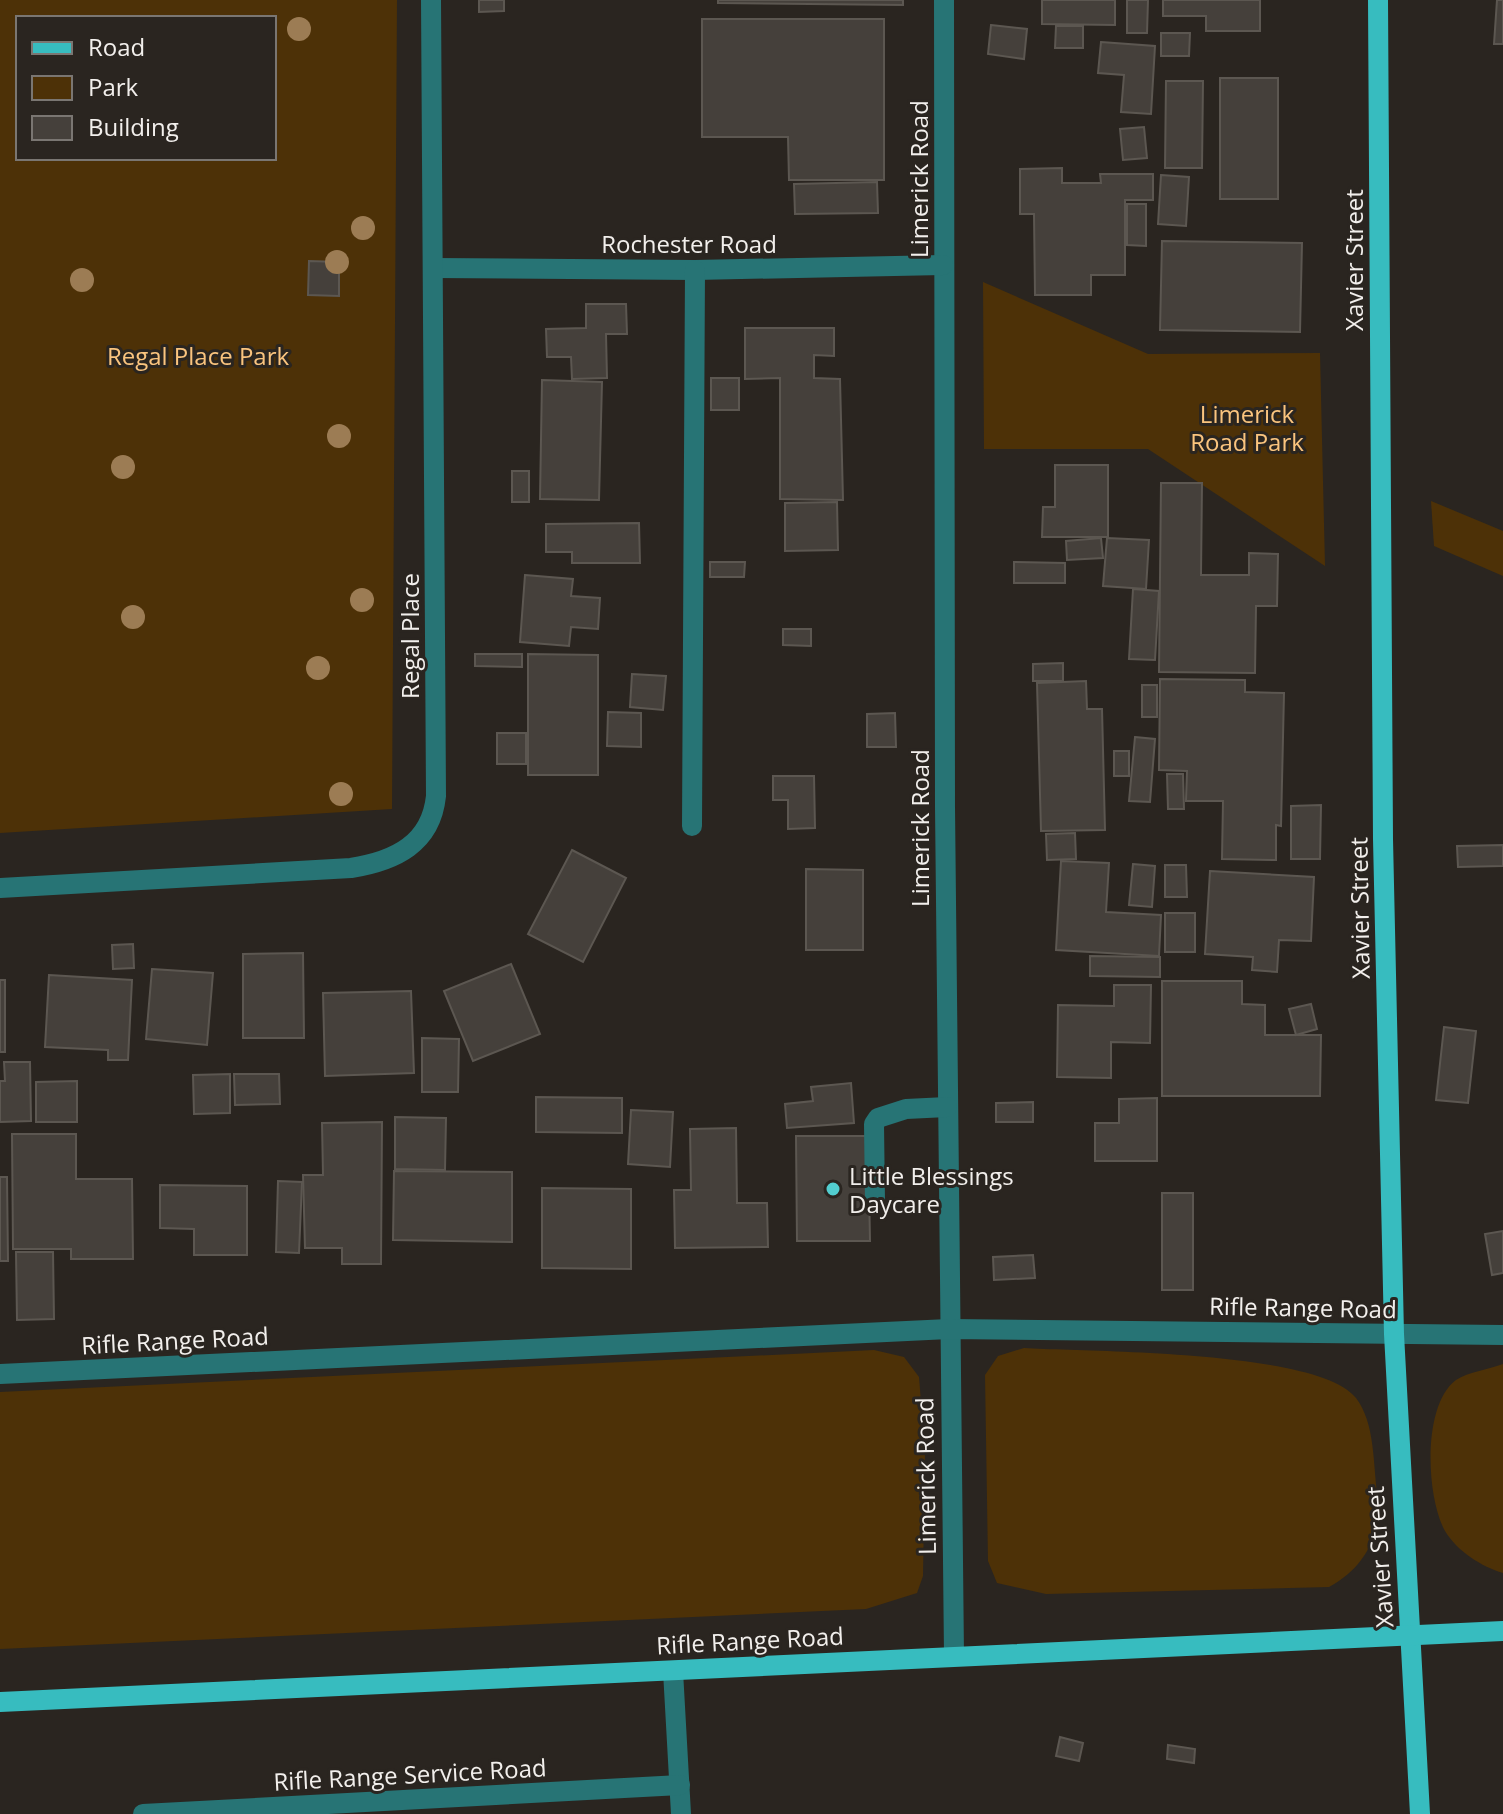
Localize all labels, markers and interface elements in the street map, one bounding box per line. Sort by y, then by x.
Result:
legend [16,16,276,160]
text: Road [88,30,145,63]
text: Park [88,70,139,103]
street label: Limerick Road [902,100,935,258]
text: Building [88,110,179,143]
street label: Xavier Street [1337,189,1370,331]
street label: Rochester Road [601,227,777,260]
park label: Regal Place Park [107,339,289,372]
park label: Limerick Road Park [1190,397,1304,458]
street label: Regal Place [393,573,426,699]
street label: Limerick Road [903,749,936,907]
street label: Xavier Street [1341,837,1377,979]
place label: Little Blessings Daycare [849,1159,1014,1220]
marker: Little Blessings Daycare [824,1180,842,1198]
street label: Rifle Range Road [1209,1289,1397,1325]
street label: Rifle Range Road [80,1319,270,1361]
street label: Limerick Road [907,1397,943,1555]
street label: Xavier Street [1358,1485,1400,1629]
street label: Rifle Range Road [655,1619,845,1661]
street label: Rifle Range Service Road [273,1750,547,1798]

